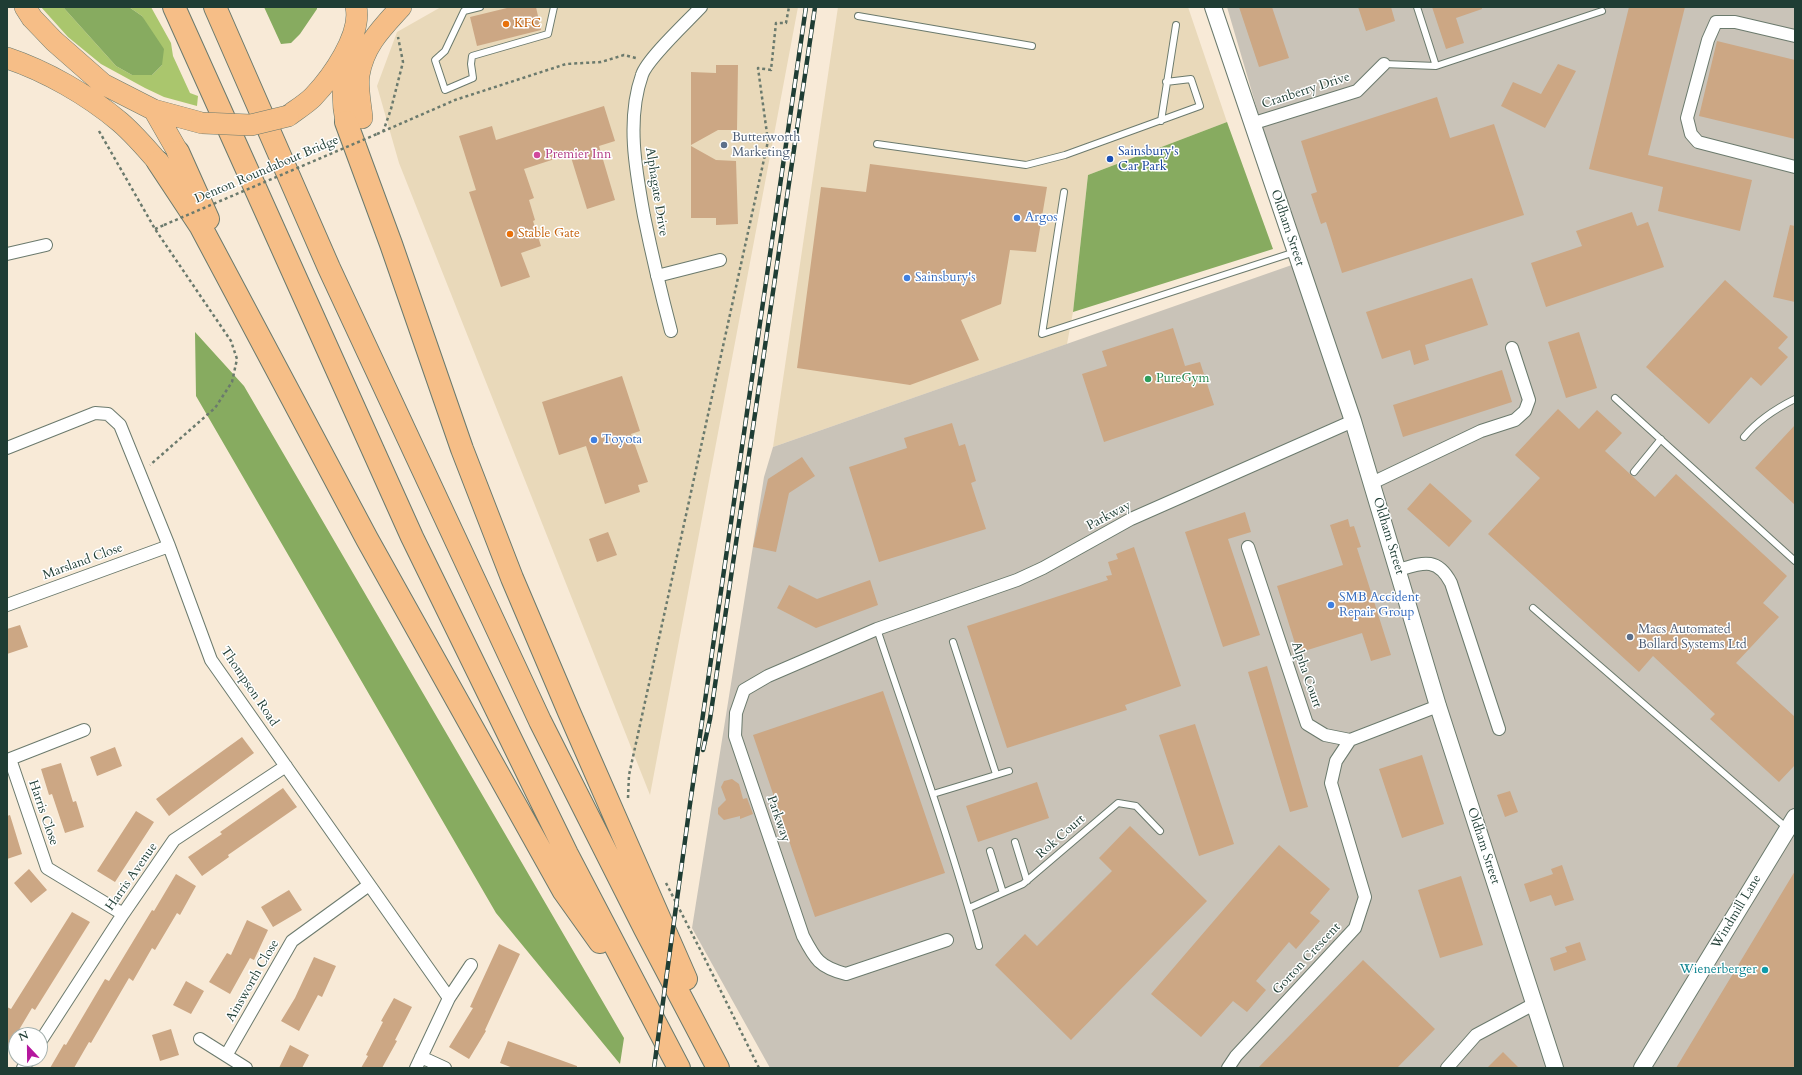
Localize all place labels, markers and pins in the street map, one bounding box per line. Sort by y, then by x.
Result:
place label: KFC [514,16,541,32]
marker: KFC [501,19,511,29]
place label: Butterworth Marketing [732,130,800,161]
marker: Butterworth Marketing [719,140,729,150]
place label: Sainsbury's Car Park [1118,144,1179,175]
place label: Premier Inn [545,147,611,163]
marker: Premier Inn [532,150,542,160]
marker: Sainsbury's Car Park [1105,154,1115,164]
place label: Argos [1025,210,1058,226]
marker: Argos [1012,213,1022,223]
place label: Stable Gate [518,226,580,242]
marker: Stable Gate [505,229,515,239]
place label: Sainsbury's [915,270,976,286]
marker: Sainsbury's [902,273,912,283]
place label: PureGym [1156,371,1210,387]
marker: PureGym [1143,374,1153,384]
place label: Toyota [602,432,642,448]
marker: Toyota [589,435,599,445]
place label: SMB Accident Repair Group [1339,590,1419,621]
marker: SMB Accident Repair Group [1326,600,1336,610]
place label: Macs Automated Bollard Systems Ltd [1638,622,1747,653]
marker: Macs Automated Bollard Systems Ltd [1625,632,1635,642]
place label: Wienerberger [1679,962,1757,978]
marker: Wienerberger [1760,965,1770,975]

